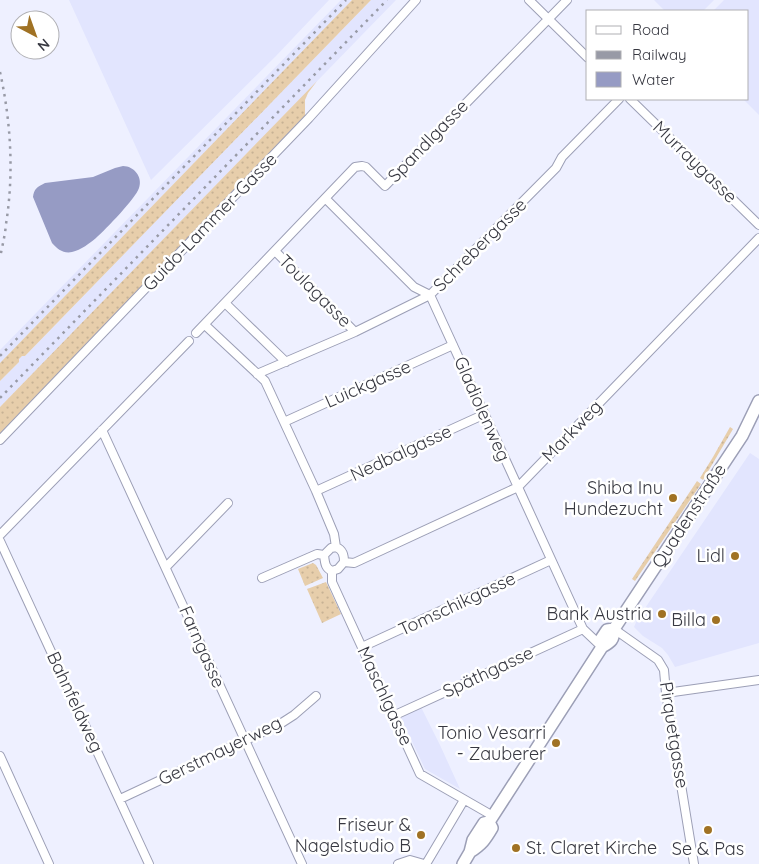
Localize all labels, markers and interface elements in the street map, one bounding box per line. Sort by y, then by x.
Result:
north arrow [10,10,60,60]
legend [586,10,749,100]
text: Road [632,20,669,39]
text: N [34,35,53,55]
text: Railway [632,45,687,64]
text: Water [632,70,675,89]
street label: Spandlgasse [382,94,473,187]
street label: Murraygasse [648,116,742,208]
street label: Guido-Lammer-Gasse [138,148,282,296]
street label: Schrebergasse [428,193,531,296]
street label: Toulagasse [274,249,357,332]
street label: Gladiolenweg [449,353,516,465]
street label: Luickgasse [321,354,414,413]
street label: Markweg [537,395,607,466]
street label: Nedbalgasse [347,419,455,486]
street label: Quadenstraße [646,459,731,572]
place label: Shiba Inu Hundezucht [564,476,663,520]
marker: Shiba Inu Hundezucht [667,492,679,504]
place label: Lidl [697,544,725,567]
marker: Lidl [729,550,741,562]
street label: Tomschikgasse [395,566,519,641]
street label: Farngasse [174,602,231,691]
place label: Bank Austria [546,602,652,625]
marker: Bank Austria [656,608,668,620]
place label: Billa [671,608,706,631]
marker: Billa [710,614,722,626]
street label: Späthgasse [439,641,537,703]
street label: Maschlgasse [352,643,418,749]
street label: Bahnfeldweg [42,648,109,756]
street label: Pirquetgasse [655,680,694,790]
street label: Gerstmayerweg [154,711,285,790]
place label: Tonio Vesarri - Zauberer [437,721,546,765]
marker: Tonio Vesarri - Zauberer [550,737,562,749]
place label: Friseur & Nagelstudio B [295,813,411,857]
marker: Se & Pas [702,824,714,836]
marker: Friseur & Nagelstudio B [415,829,427,841]
place label: St. Claret Kirche [526,836,657,859]
place label: Se & Pas [672,837,744,860]
marker: St. Claret Kirche [510,842,522,854]

